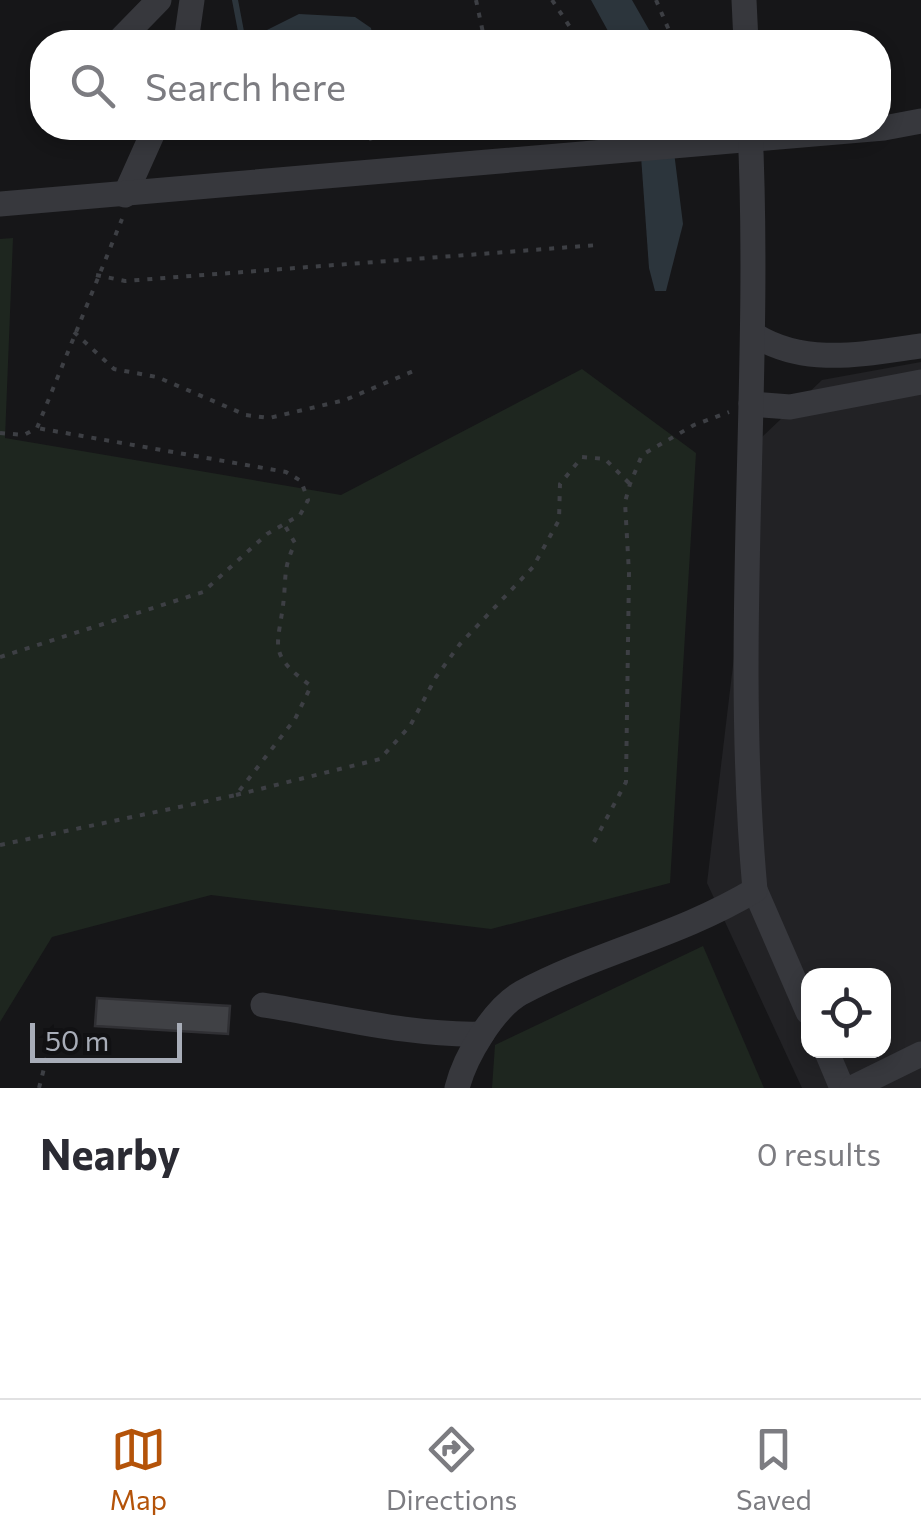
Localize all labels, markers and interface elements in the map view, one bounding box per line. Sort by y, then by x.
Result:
search box [30,30,891,140]
icon: search [65,58,120,113]
text: Search here [145,62,346,109]
map controls [801,968,891,1058]
button: locate [801,968,891,1058]
scale bar [30,1018,182,1062]
text: 50 m [45,1023,109,1057]
text: Nearby [40,1127,180,1179]
text: 0 results [757,1133,881,1173]
tab: Map [109,1422,167,1516]
tab: Directions [386,1422,517,1516]
tab: Saved [736,1422,812,1516]

